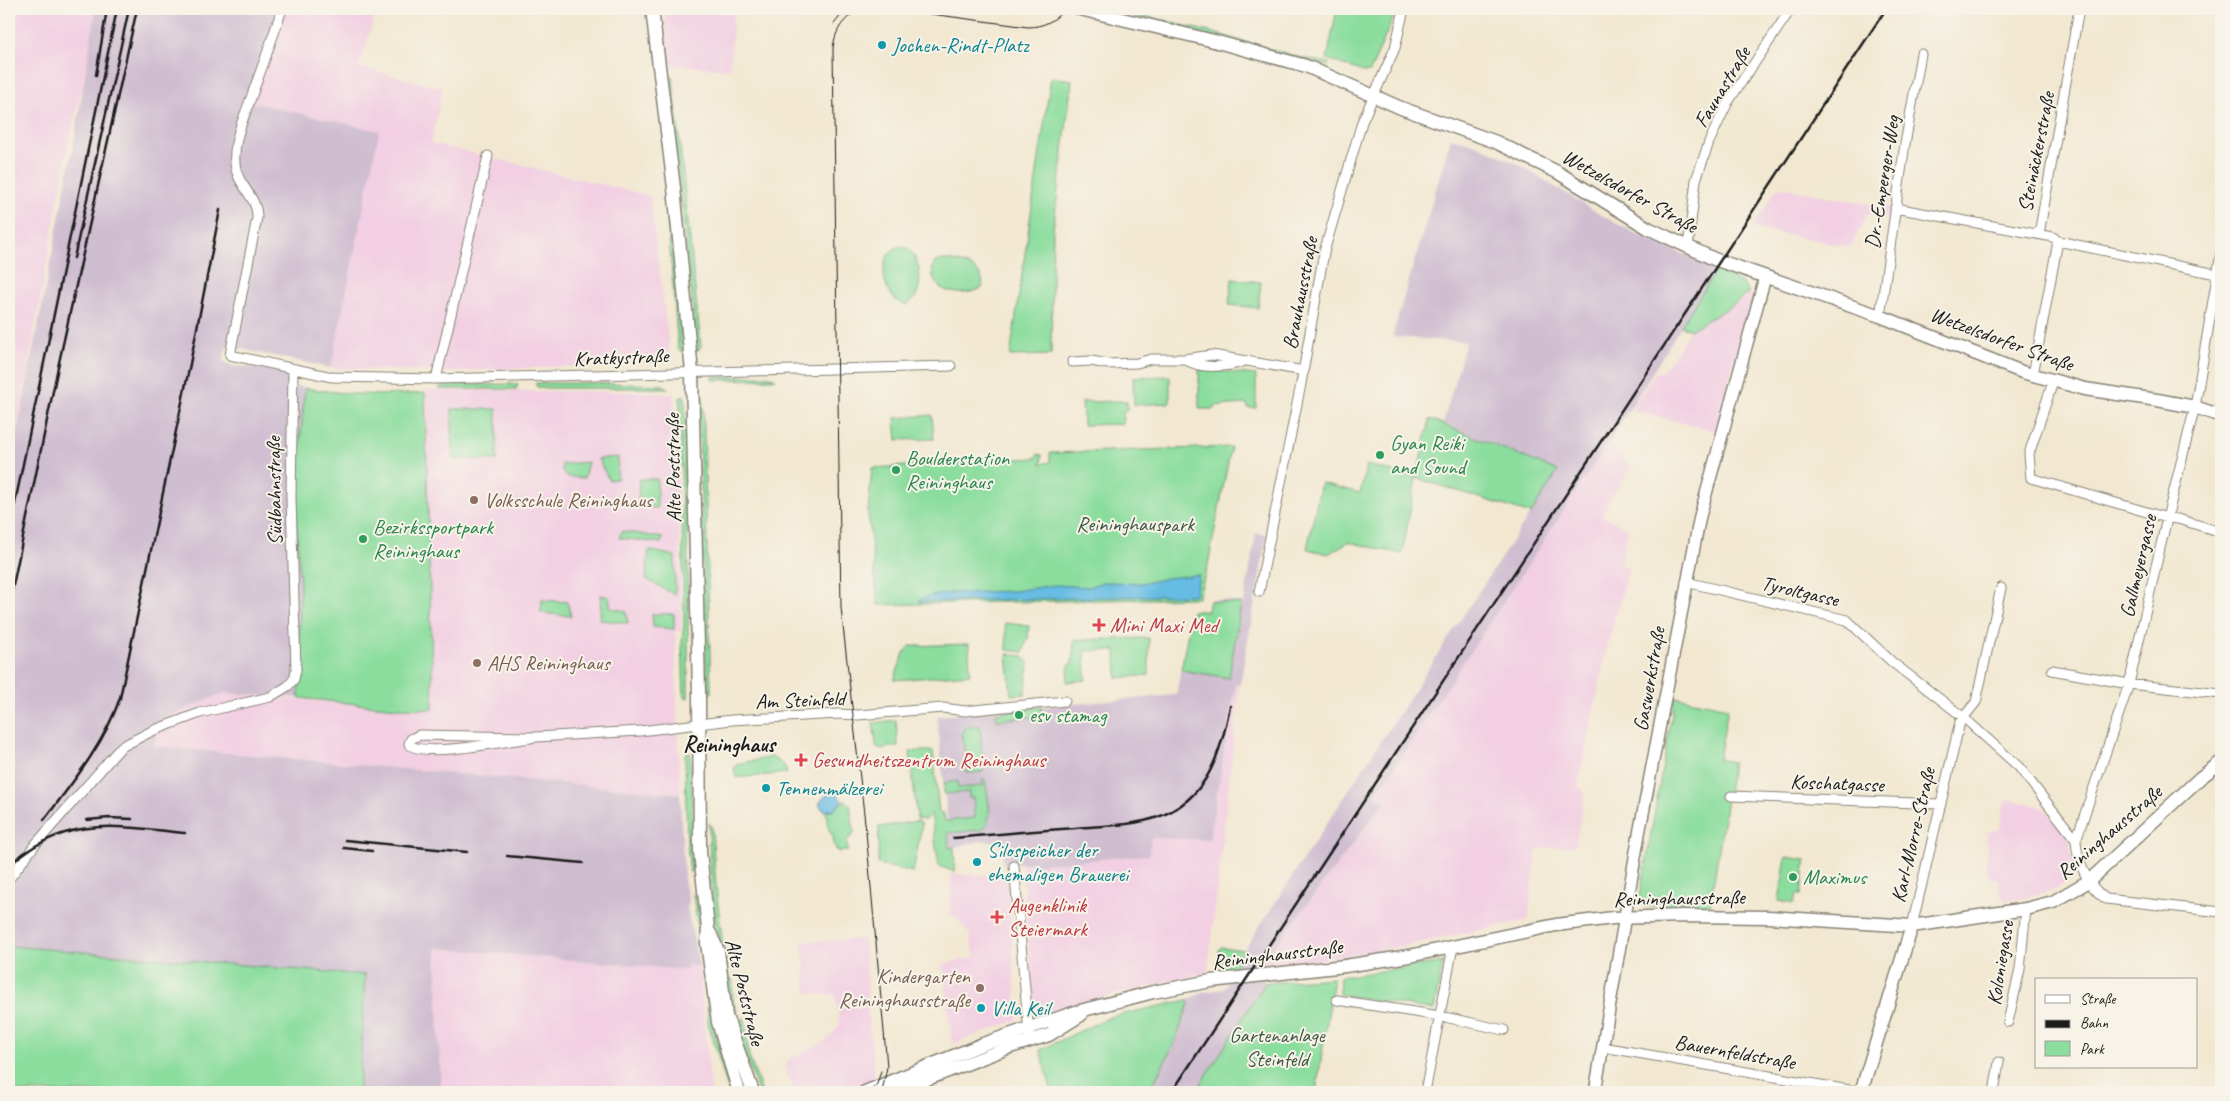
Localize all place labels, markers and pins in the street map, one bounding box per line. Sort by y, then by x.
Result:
place label: Jochen-Rindt-Platz [891,32,1030,58]
marker: Jochen-Rindt-Platz [876,39,888,51]
place label: Gyan Reiki and Sound [1390,430,1469,480]
place label: Boulderstation Reininghaus [906,445,1010,495]
marker: Gyan Reiki and Sound [1374,449,1386,461]
marker: Boulderstation Reininghaus [890,464,902,476]
place label: Volksschule Reininghaus [484,487,654,513]
marker: Volksschule Reininghaus [468,494,480,506]
place label: Bezirkssportpark Reininghaus [373,514,494,564]
marker: Bezirkssportpark Reininghaus [357,533,369,545]
place label: Mini Maxi Med [1110,612,1221,638]
marker: Mini Maxi Med [1092,618,1106,632]
place label: AHS Reininghaus [487,650,611,676]
marker: AHS Reininghaus [471,657,483,669]
place label: esv stamag [1029,702,1108,728]
marker: esv stamag [1013,709,1025,721]
place label: Gesundheitszentrum Reininghaus [812,747,1047,773]
marker: Gesundheitszentrum Reininghaus [794,753,808,767]
place label: Tennenmälzerei [776,775,885,801]
marker: Tennenmälzerei [760,782,772,794]
place label: Silospeicher der ehemaligen Brauerei [987,837,1131,887]
marker: Silospeicher der ehemaligen Brauerei [971,856,983,868]
place label: Maximus [1803,864,1868,890]
marker: Maximus [1787,871,1799,883]
place label: Augenklinik Steiermark [1008,892,1088,942]
marker: Augenklinik Steiermark [990,910,1004,924]
place label: Kindergarten Reininghausstraße [839,963,972,1013]
marker: Kindergarten Reininghausstraße [974,982,986,994]
place label: Villa Keil [991,995,1053,1021]
marker: Villa Keil [975,1002,987,1014]

